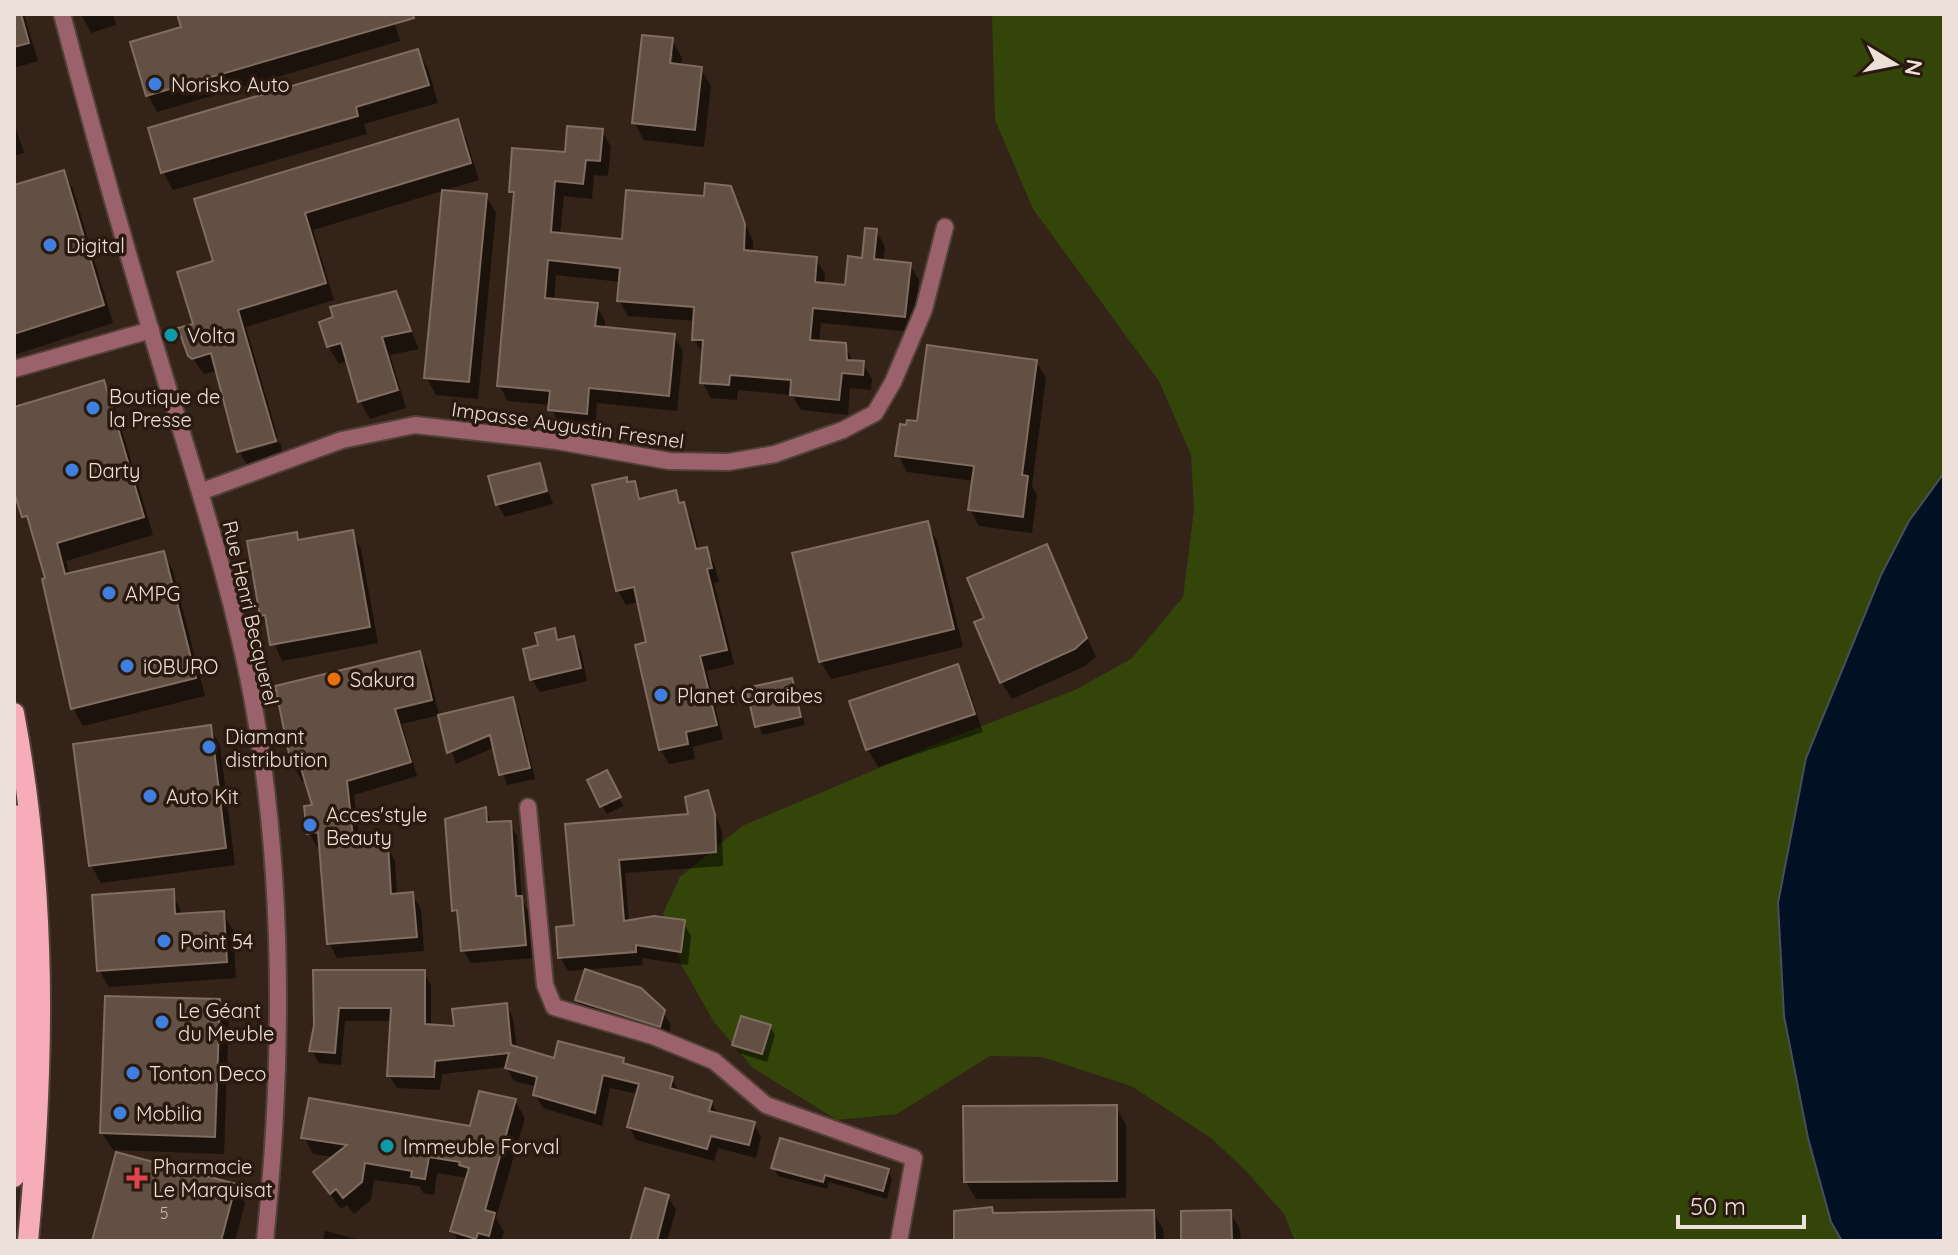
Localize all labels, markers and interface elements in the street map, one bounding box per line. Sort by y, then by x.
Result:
north arrow [1854,24,1934,104]
text: N [1899,57,1929,78]
place label: Norisko Auto [171,72,290,97]
marker: Norisko Auto [146,75,164,93]
place label: Digital [66,233,125,258]
marker: Digital [41,236,59,254]
place label: Volta [187,323,235,348]
marker: Volta [162,326,180,344]
place label: Boutique de la Presse [109,384,220,432]
street label: Impasse Augustin Fresnel [450,396,686,454]
marker: Boutique de la Presse [84,399,102,417]
place label: Darty [88,458,140,483]
marker: Darty [63,461,81,479]
street label: Rue Henri Becquerel [218,518,284,708]
place label: AMPG [125,581,180,606]
marker: AMPG [100,584,118,602]
place label: iOBURO [143,654,218,679]
marker: iOBURO [118,657,136,675]
place label: Sakura [350,667,415,692]
marker: Sakura [325,670,343,688]
place label: Planet Caraibes [677,683,823,708]
marker: Planet Caraibes [652,686,670,704]
place label: Diamant distribution [225,724,328,772]
marker: Diamant distribution [200,738,218,756]
place label: Auto Kit [166,784,239,809]
marker: Auto Kit [141,787,159,805]
place label: Acces'style Beauty [326,802,427,850]
marker: Acces'style Beauty [301,816,319,834]
place label: Point 54 [180,929,253,954]
marker: Point 54 [155,932,173,950]
place label: Le Géant du Meuble [178,998,274,1046]
marker: Le Géant du Meuble [153,1013,171,1031]
place label: Tonton Deco [149,1061,266,1086]
marker: Tonton Deco [124,1064,142,1082]
place label: Mobilia [136,1101,202,1126]
marker: Mobilia [111,1104,129,1122]
place label: Immeuble Forval [403,1134,560,1159]
marker: Immeuble Forval [378,1137,396,1155]
place label: Pharmacie Le Marquisat [153,1154,273,1202]
marker: Pharmacie Le Marquisat [128,1169,146,1187]
scale bar [1678,1179,1804,1229]
text: 50 m [1690,1191,1746,1221]
house number: 5 [160,1203,168,1223]

